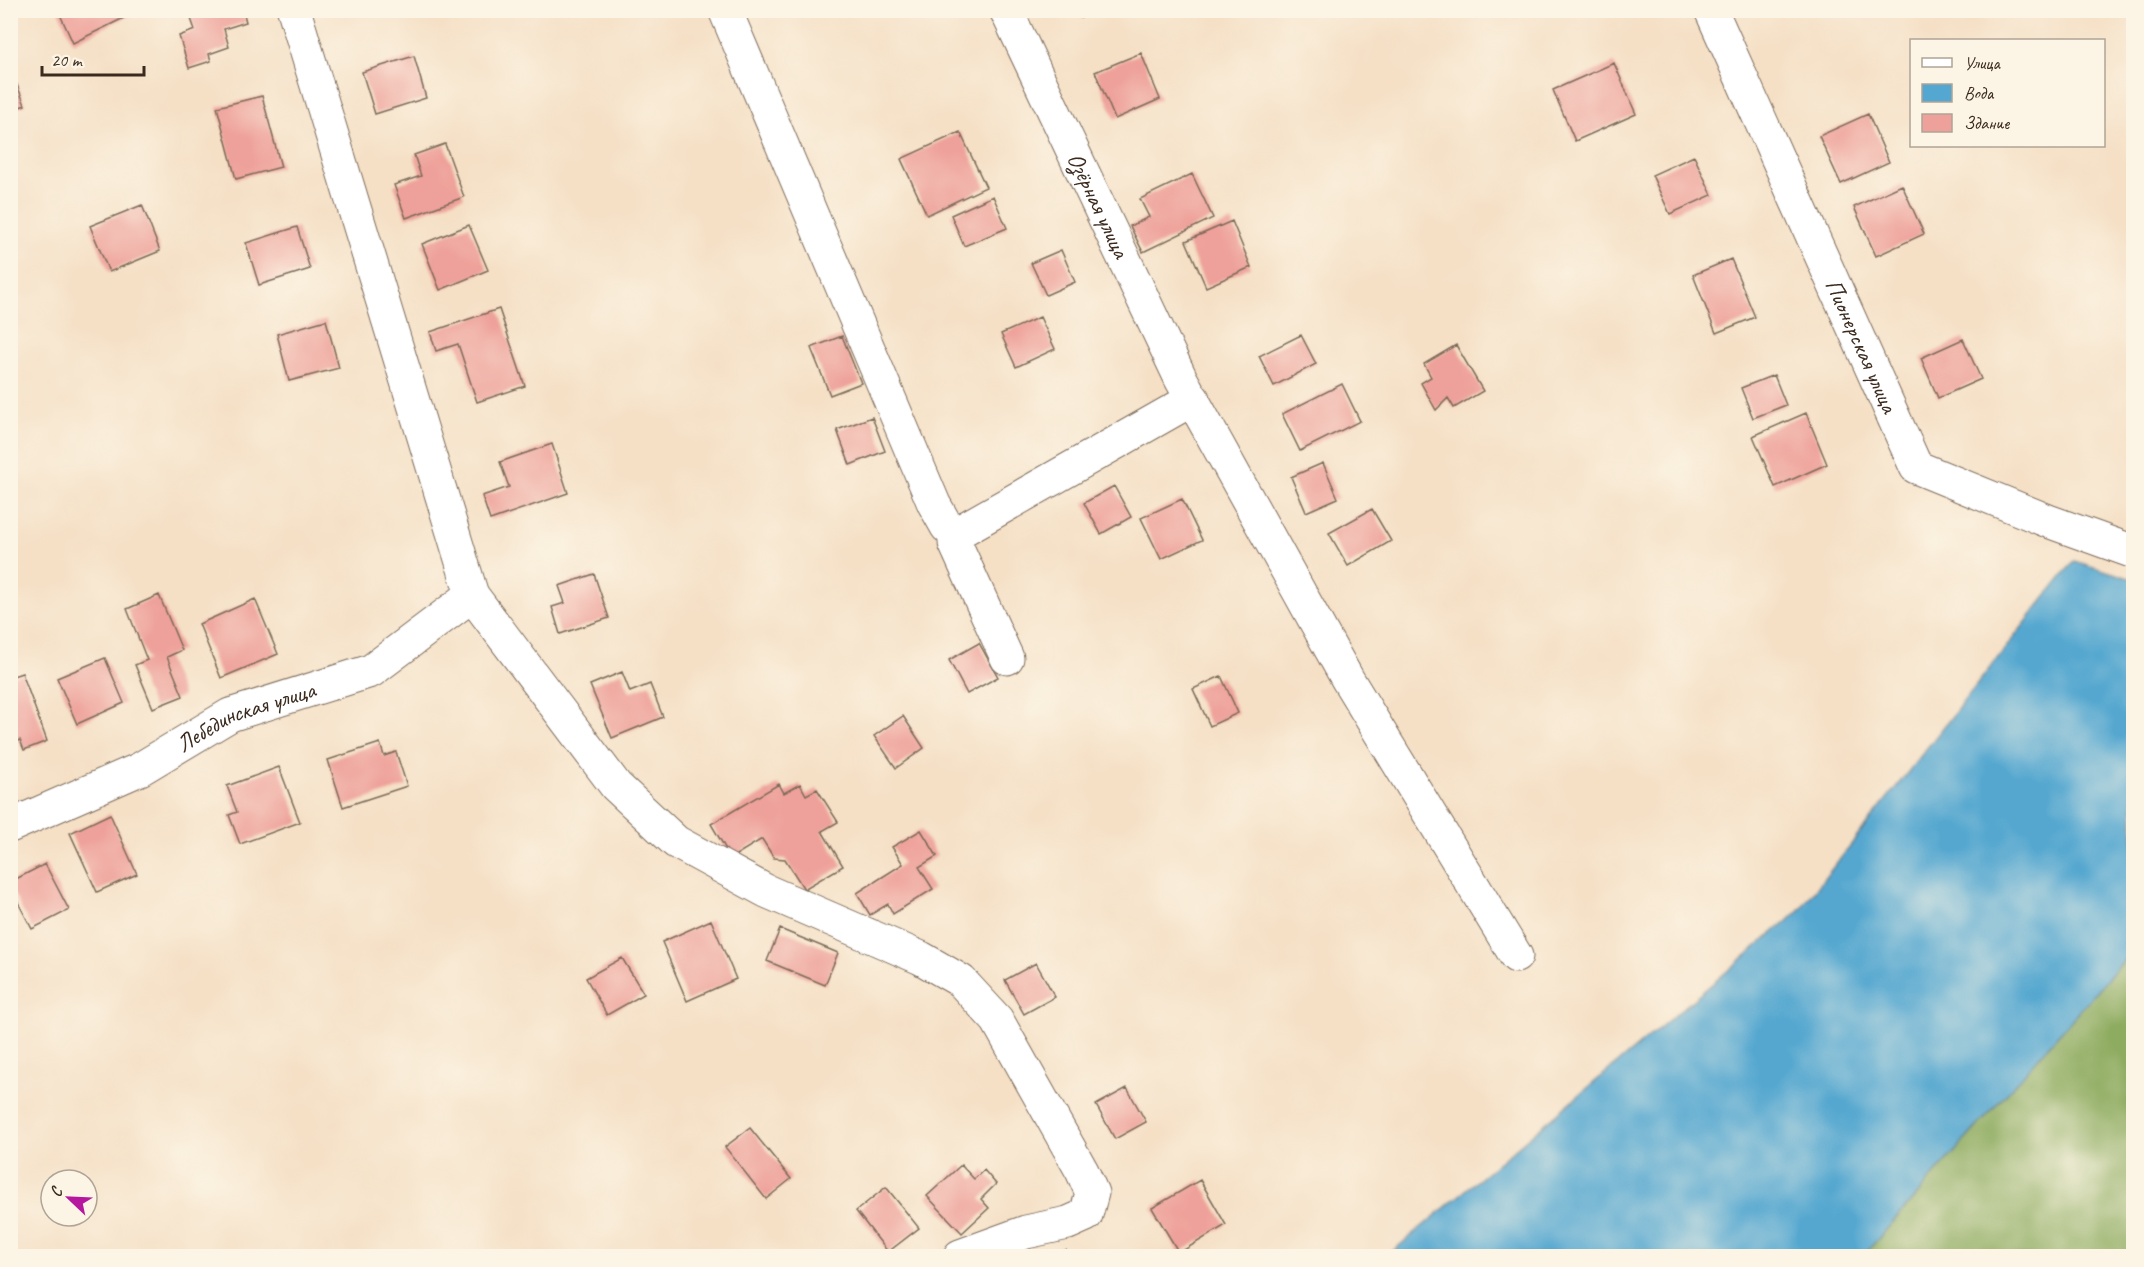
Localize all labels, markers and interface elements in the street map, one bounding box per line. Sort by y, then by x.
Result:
scale bar [42,39,144,77]
legend [1910,39,2105,147]
text: 20 m [51,49,84,71]
text: Улица [1964,52,2001,74]
text: Вода [1964,82,1995,104]
text: Здание [1964,112,2010,134]
street label: Озёрная улица [1061,148,1137,264]
street label: Пионерская улица [1819,274,1905,419]
street label: Лебединская улица [171,674,320,759]
north arrow [39,1168,99,1228]
text: С [45,1183,68,1200]

